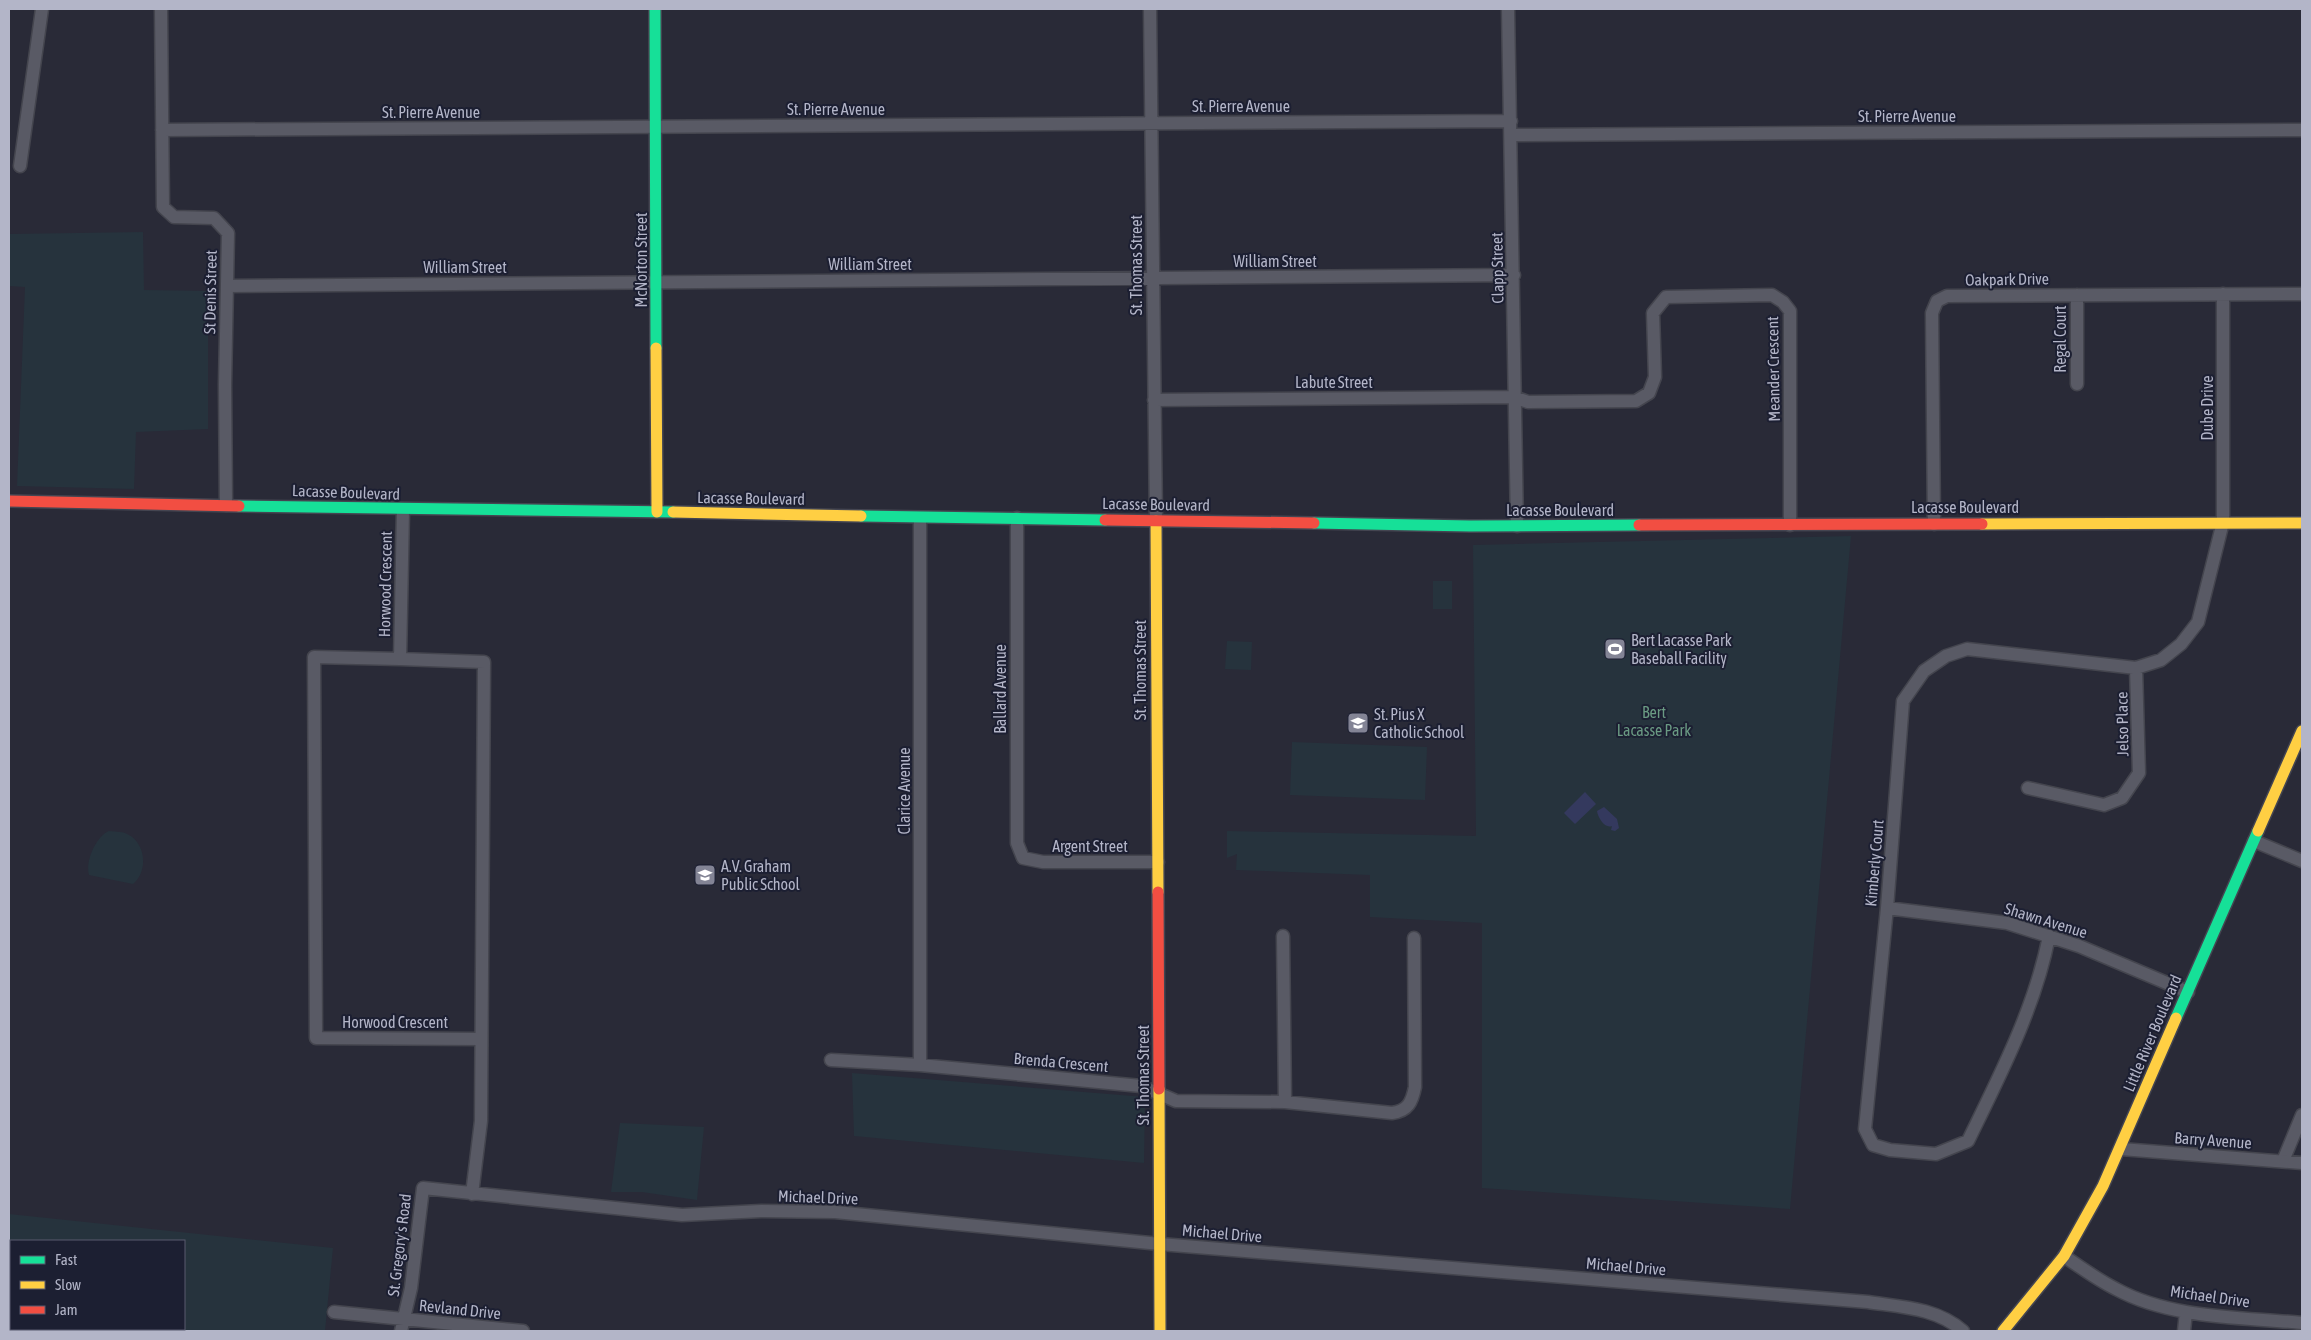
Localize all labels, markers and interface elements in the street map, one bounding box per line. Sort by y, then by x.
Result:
street label: St. Pierre Avenue [1192,97,1290,115]
street label: St. Pierre Avenue [787,100,885,118]
street label: St. Pierre Avenue [382,103,480,121]
street label: St. Pierre Avenue [1858,107,1956,125]
street label: McNorton Street [632,212,650,308]
street label: St. Thomas Street [1127,214,1145,315]
street label: Clapp Street [1487,232,1508,304]
street label: St Denis Street [200,249,220,334]
street label: William Street [1233,252,1317,270]
street label: William Street [828,255,912,273]
street label: William Street [423,258,507,276]
street label: Oakpark Drive [1965,269,2049,290]
street label: Regal Court [2051,305,2070,373]
street label: Meander Crescent [1763,316,1783,422]
street label: Labute Street [1295,373,1373,391]
street label: Dube Drive [2198,376,2216,440]
street label: Lacasse Boulevard [292,481,400,503]
street label: Lacasse Boulevard [697,488,805,508]
street label: Lacasse Boulevard [1102,494,1210,514]
street label: Lacasse Boulevard [1911,498,2019,516]
street label: Lacasse Boulevard [1506,501,1614,519]
street label: Horwood Crescent [375,530,395,637]
street label: St. Thomas Street [1131,619,1149,720]
place label: Bert Lacasse Park Baseball Facility [1631,631,1732,668]
sports icon: Bert Lacasse Park Baseball Facility [1603,637,1627,661]
street label: Ballard Avenue [991,644,1009,734]
street label: Jelso Place [2112,691,2132,757]
park label: Bert Lacasse Park [1617,703,1691,739]
place label: St. Pius X Catholic School [1374,705,1465,741]
school or university icon: St. Pius X Catholic School [1346,711,1370,735]
street label: Clarice Avenue [895,748,913,834]
street label: Kimberly Court [1861,818,1888,907]
street label: Argent Street [1052,837,1128,856]
place label: A.V. Graham Public School [721,857,801,893]
school or university icon: A.V. Graham Public School [693,863,717,887]
street label: Shawn Avenue [2002,899,2090,941]
street label: Little River Boulevard [2119,972,2185,1094]
street label: Horwood Crescent [342,1013,448,1031]
street label: St. Thomas Street [1134,1024,1152,1125]
street label: Brenda Crescent [1013,1049,1109,1075]
street label: Barry Avenue [2174,1128,2252,1153]
street label: Michael Drive [778,1187,858,1207]
street label: St. Gregory's Road [384,1193,415,1297]
street label: Michael Drive [1181,1221,1263,1245]
legend [10,1240,185,1330]
text: Fast [55,1251,77,1268]
street label: Michael Drive [1585,1254,1667,1278]
text: Slow [55,1276,81,1293]
street label: Michael Drive [2169,1282,2251,1310]
street label: Revland Drive [418,1296,502,1322]
text: Jam [55,1301,78,1318]

